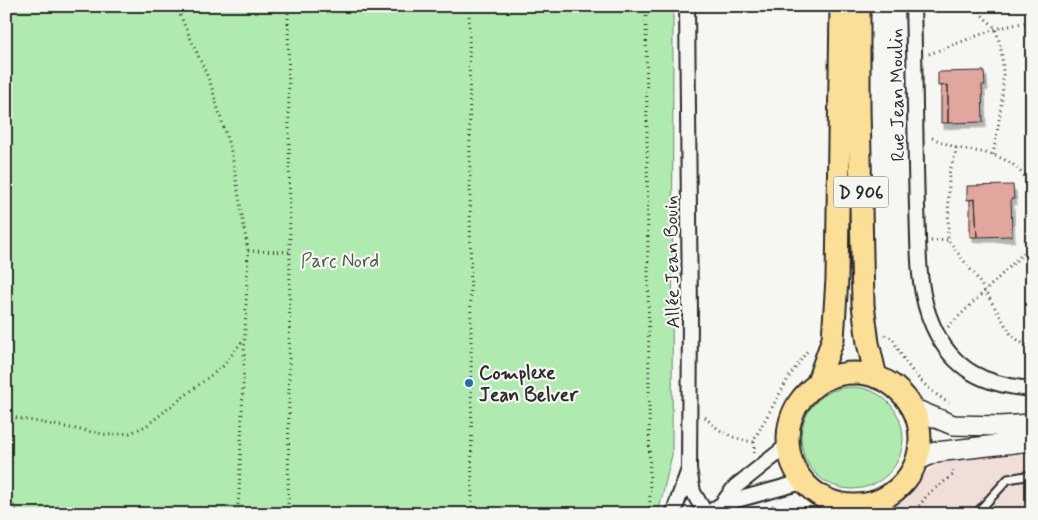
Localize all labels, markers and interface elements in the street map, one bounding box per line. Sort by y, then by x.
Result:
street label: Rue Jean Moulin [884,28,911,162]
road number: D 906 [834,176,888,208]
street label: Allée Jean Bouin [659,195,686,329]
park label: Parc Nord [301,249,379,274]
place label: Complexe Jean Belver [479,361,579,408]
marker: Complexe Jean Belver [463,377,475,389]

